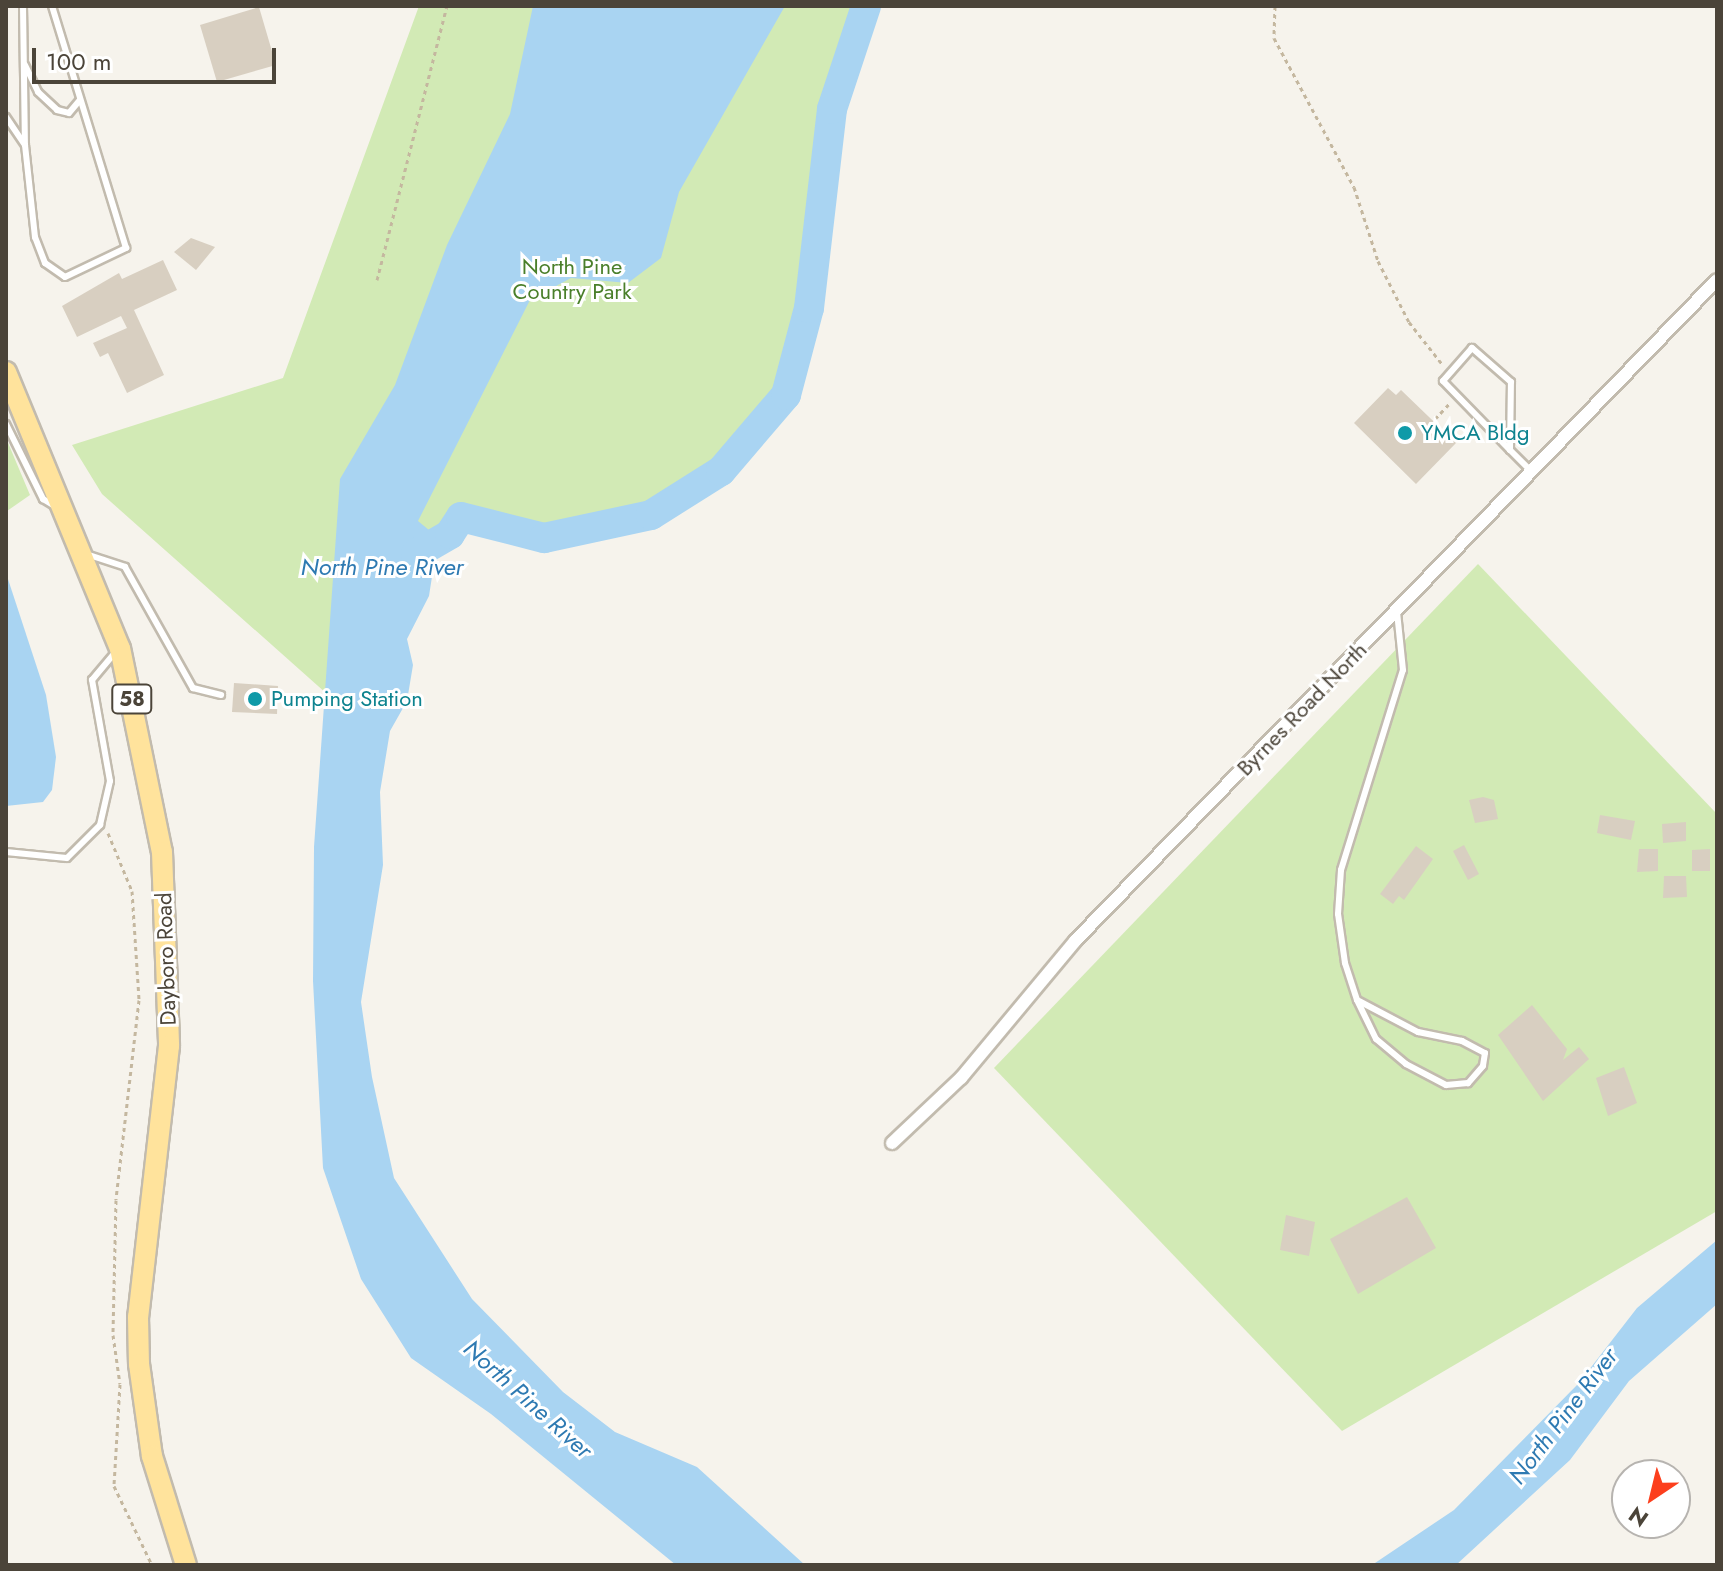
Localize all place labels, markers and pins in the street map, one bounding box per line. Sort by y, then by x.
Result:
place label: YMCA Bldg [1421,420,1529,446]
marker: YMCA Bldg [1396,424,1414,442]
place label: Pumping Station [271,686,423,712]
marker: Pumping Station [246,690,264,708]

